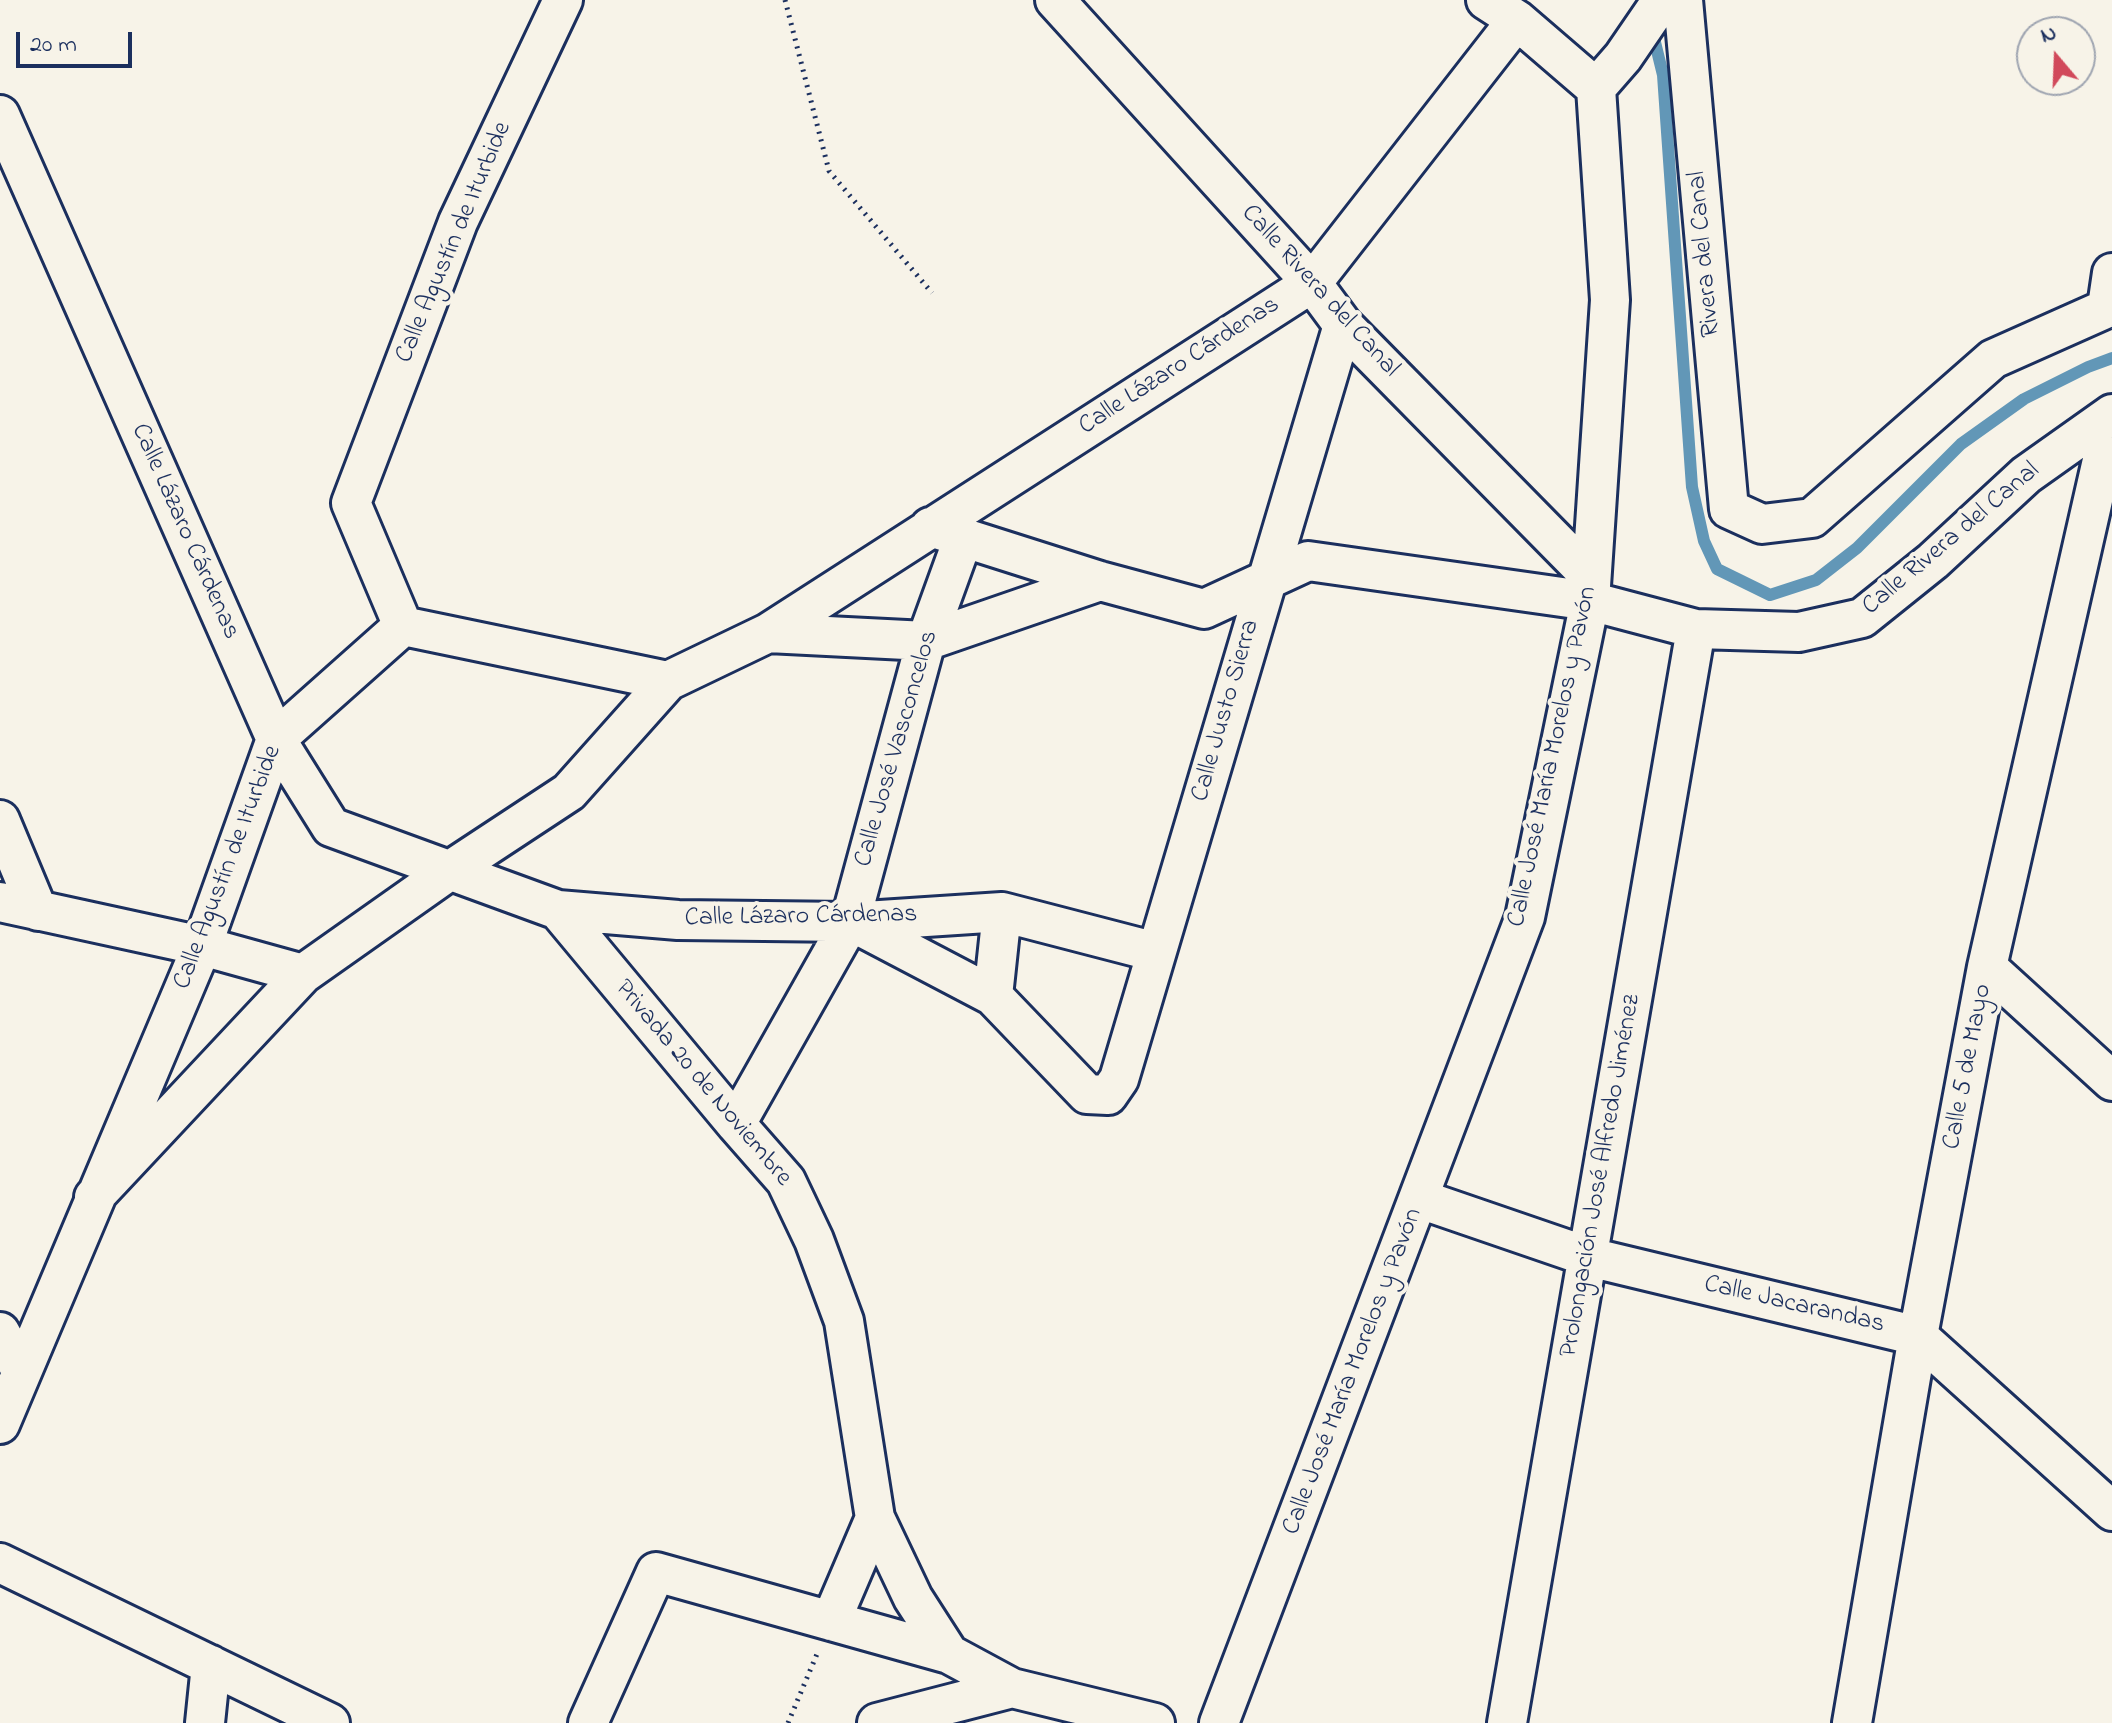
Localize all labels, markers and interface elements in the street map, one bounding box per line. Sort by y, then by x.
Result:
scale bar [20,16,136,66]
north arrow [2016,16,2096,96]
text: N [2037,18,2061,53]
text: 20 m [30,28,77,63]
street label: Calle Agustín de Iturbide [390,118,520,368]
street label: Rivera del Canal [1683,170,1729,338]
street label: Calle Rivera del Canal [1233,199,1405,385]
street label: Calle Lázaro Cárdenas [1074,291,1286,443]
street label: Calle Lázaro Cárdenas [122,419,246,645]
street label: Calle Rivera del Canal [1857,457,2047,623]
street label: Calle José María Morelos y Pavón [1503,584,1605,930]
street label: Calle Justo Sierra [1186,616,1268,806]
street label: Calle José Vasconcelos [849,627,947,871]
street label: Calle Agustín de Iturbide [168,742,290,994]
street label: Calle Lázaro Cárdenas [684,900,918,936]
street label: Privada 20 de Noviembre [607,974,797,1194]
street label: Calle 5 de Mayo [1938,982,2000,1152]
street label: Prolongación José Alfredo Jiménez [1555,992,1649,1360]
street label: Calle José María Morelos y Pavón [1277,1204,1431,1540]
street label: Calle Jacarandas [1701,1270,1887,1342]

